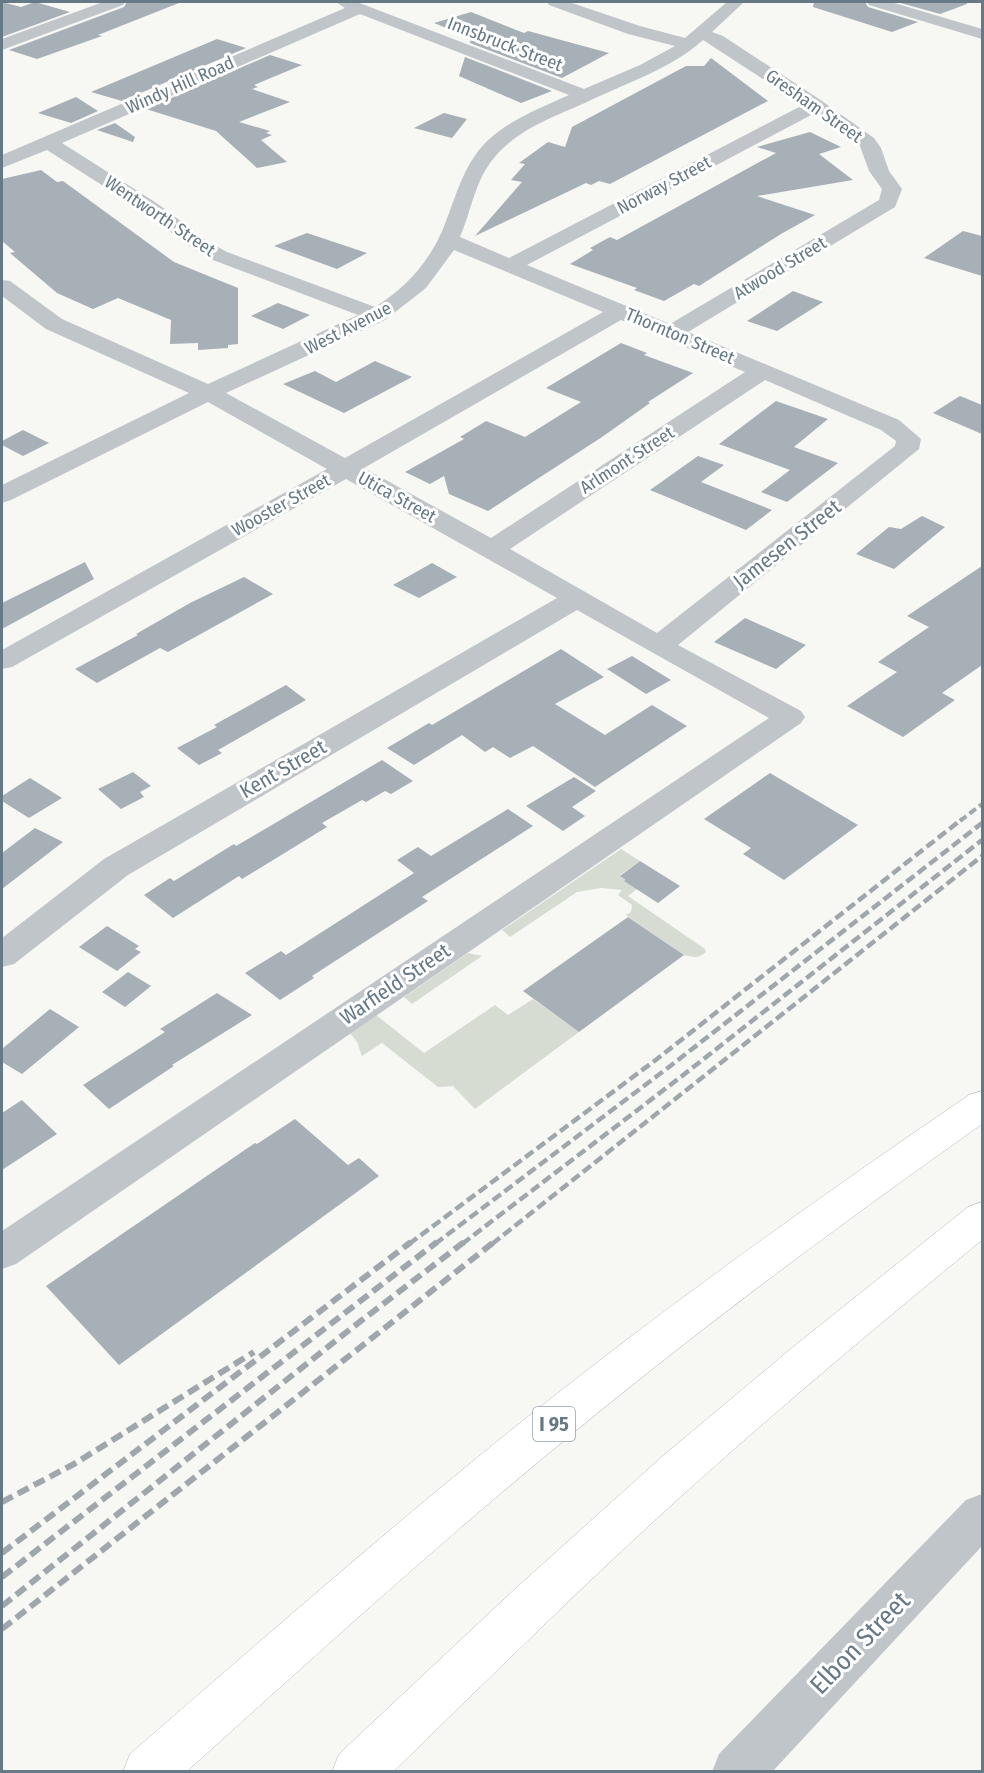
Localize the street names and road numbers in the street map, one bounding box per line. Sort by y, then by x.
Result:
street label: Innsbruck Street [444,12,566,76]
street label: Windy Hill Road [123,51,237,119]
street label: Gresham Street [761,64,867,148]
street label: Norway Street [613,151,715,219]
street label: Wentworth Street [100,171,220,261]
street label: Atwood Street [730,232,830,304]
street label: West Avenue [301,297,395,359]
street label: Thornton Street [622,303,738,369]
street label: Arlmont Street [576,421,678,499]
street label: Utica Street [354,467,440,527]
street label: Wooster Street [228,469,334,541]
street label: Jamesen Street [728,494,846,594]
street label: Kent Street [235,734,331,804]
street label: Warfield Street [335,938,455,1030]
road number: I 95 [533,1407,575,1441]
street label: Elbon Street [804,1585,917,1701]

